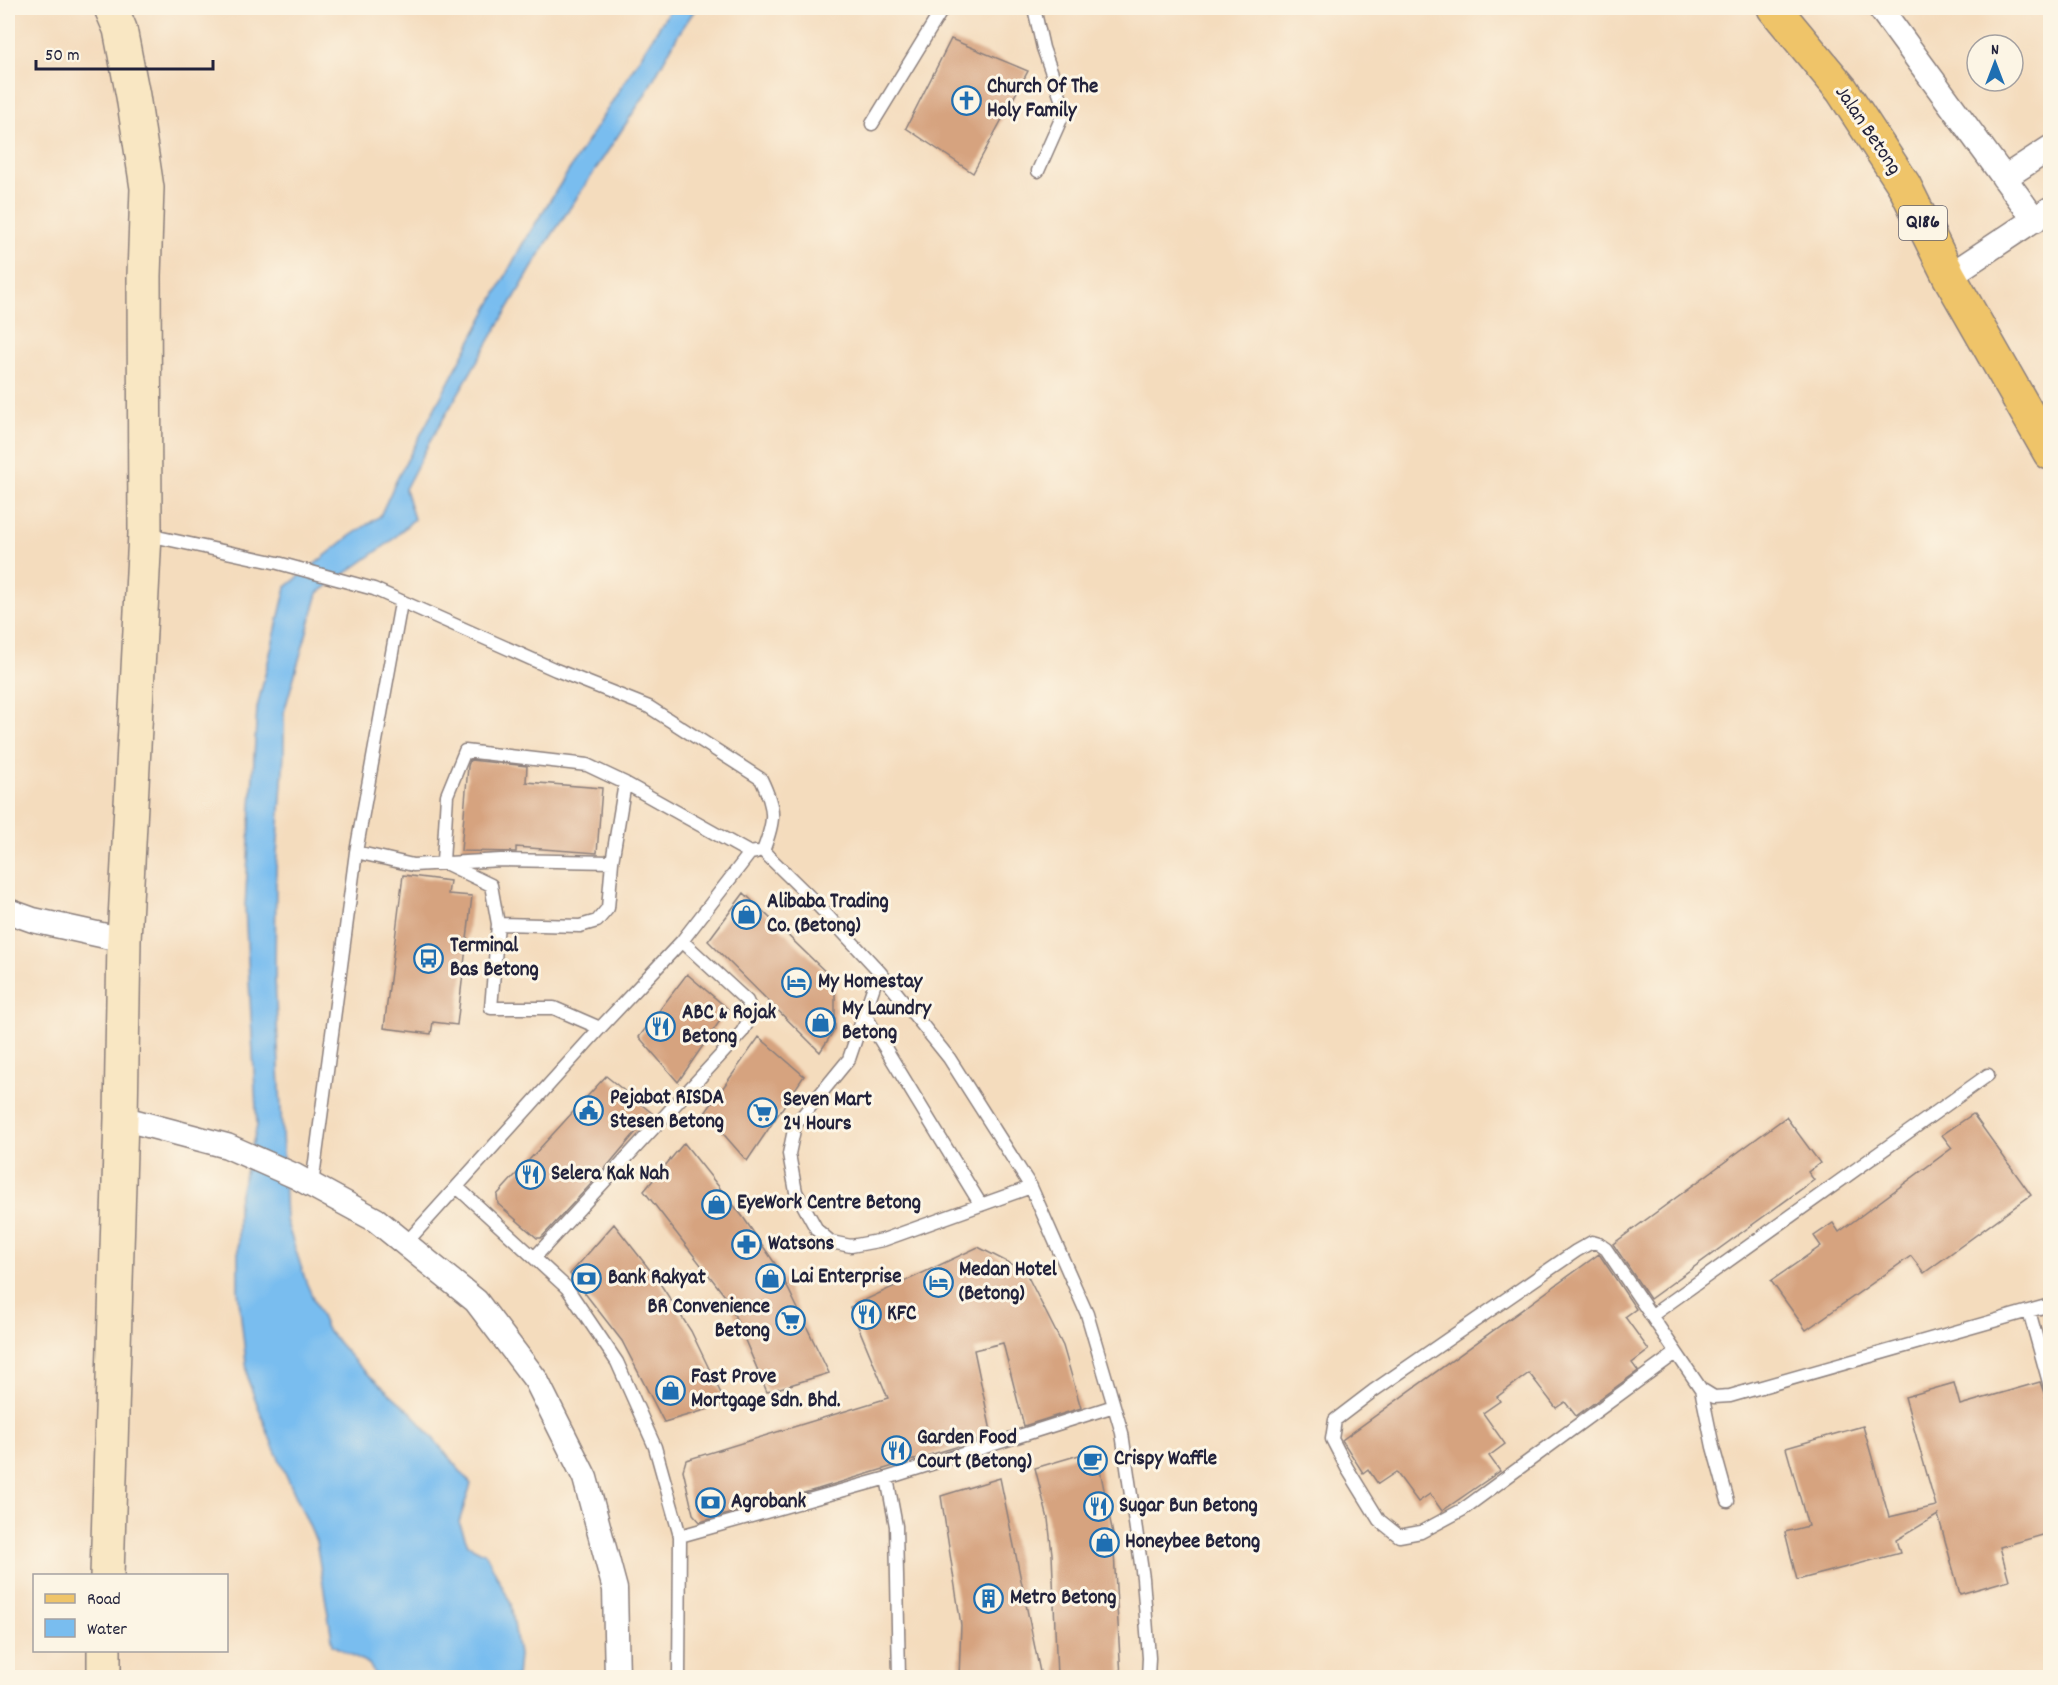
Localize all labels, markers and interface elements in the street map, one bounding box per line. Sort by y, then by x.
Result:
scale bar [36,33,213,71]
north arrow [1965,33,2025,93]
text: N [1991,39,1999,62]
text: 50 m [45,44,80,69]
place label: Church Of The Holy Family [987,73,1098,127]
street label: Jalan Betong [1826,80,1908,182]
church icon: Church Of The Holy Family [950,84,982,116]
road number: Q186 [1899,206,1947,240]
place label: Alibaba Trading Co. (Betong) [767,888,889,942]
shop icon: Alibaba Trading Co. (Betong) [730,899,762,931]
place label: Terminal Bas Betong [450,932,539,986]
bus stop icon: Terminal Bas Betong [413,943,445,975]
hotel icon: My Homestay [781,967,813,999]
place label: My Homestay [818,968,924,998]
place label: My Laundry Betong [842,995,932,1049]
place label: ABC & Rojak Betong [682,999,777,1053]
shop icon: My Laundry Betong [805,1006,837,1038]
restaurant icon: ABC & Rojak Betong [645,1010,677,1042]
place label: Pejabat RISDA Stesen Betong [610,1084,724,1138]
place label: Seven Mart 24 Hours [783,1086,872,1140]
public building icon: Pejabat RISDA Stesen Betong [573,1095,605,1127]
supermarket icon: Seven Mart 24 Hours [746,1097,778,1129]
restaurant icon: Selera Kak Nah [514,1159,546,1191]
place label: Selera Kak Nah [551,1160,669,1190]
shop icon: EyeWork Centre Betong [700,1188,732,1220]
place label: EyeWork Centre Betong [737,1189,921,1219]
pharmacy icon: Watsons [731,1229,763,1261]
place label: Watsons [768,1230,835,1260]
place label: Medan Hotel (Betong) [959,1256,1058,1310]
shop icon: Lai Enterprise [754,1262,786,1294]
bank icon: Bank Rakyat [571,1263,603,1295]
place label: Lai Enterprise [791,1263,902,1293]
place label: Bank Rakyat [608,1264,706,1294]
hotel icon: Medan Hotel (Betong) [922,1267,954,1299]
place label: BR Convenience Betong [647,1293,770,1347]
restaurant icon: KFC [850,1299,882,1331]
place label: KFC [887,1300,917,1330]
supermarket icon: BR Convenience Betong [775,1304,807,1336]
place label: Fast Prove Mortgage Sdn. Bhd. [691,1363,841,1417]
shop icon: Fast Prove Mortgage Sdn. Bhd. [654,1374,686,1406]
place label: Garden Food Court (Betong) [917,1424,1032,1478]
restaurant icon: Garden Food Court (Betong) [880,1435,912,1467]
cafe icon: Crispy Waffle [1077,1444,1109,1476]
place label: Crispy Waffle [1114,1445,1217,1475]
bank icon: Agrobank [694,1487,726,1519]
place label: Agrobank [731,1488,806,1518]
restaurant icon: Sugar Bun Betong [1082,1491,1114,1523]
place label: Sugar Bun Betong [1119,1492,1258,1522]
shop icon: Honeybee Betong [1088,1527,1120,1559]
place label: Honeybee Betong [1125,1528,1260,1558]
legend [33,1574,228,1652]
building icon: Metro Betong [973,1583,1005,1615]
place label: Metro Betong [1010,1584,1116,1614]
text: Road [87,1588,121,1613]
text: Water [87,1618,127,1643]

